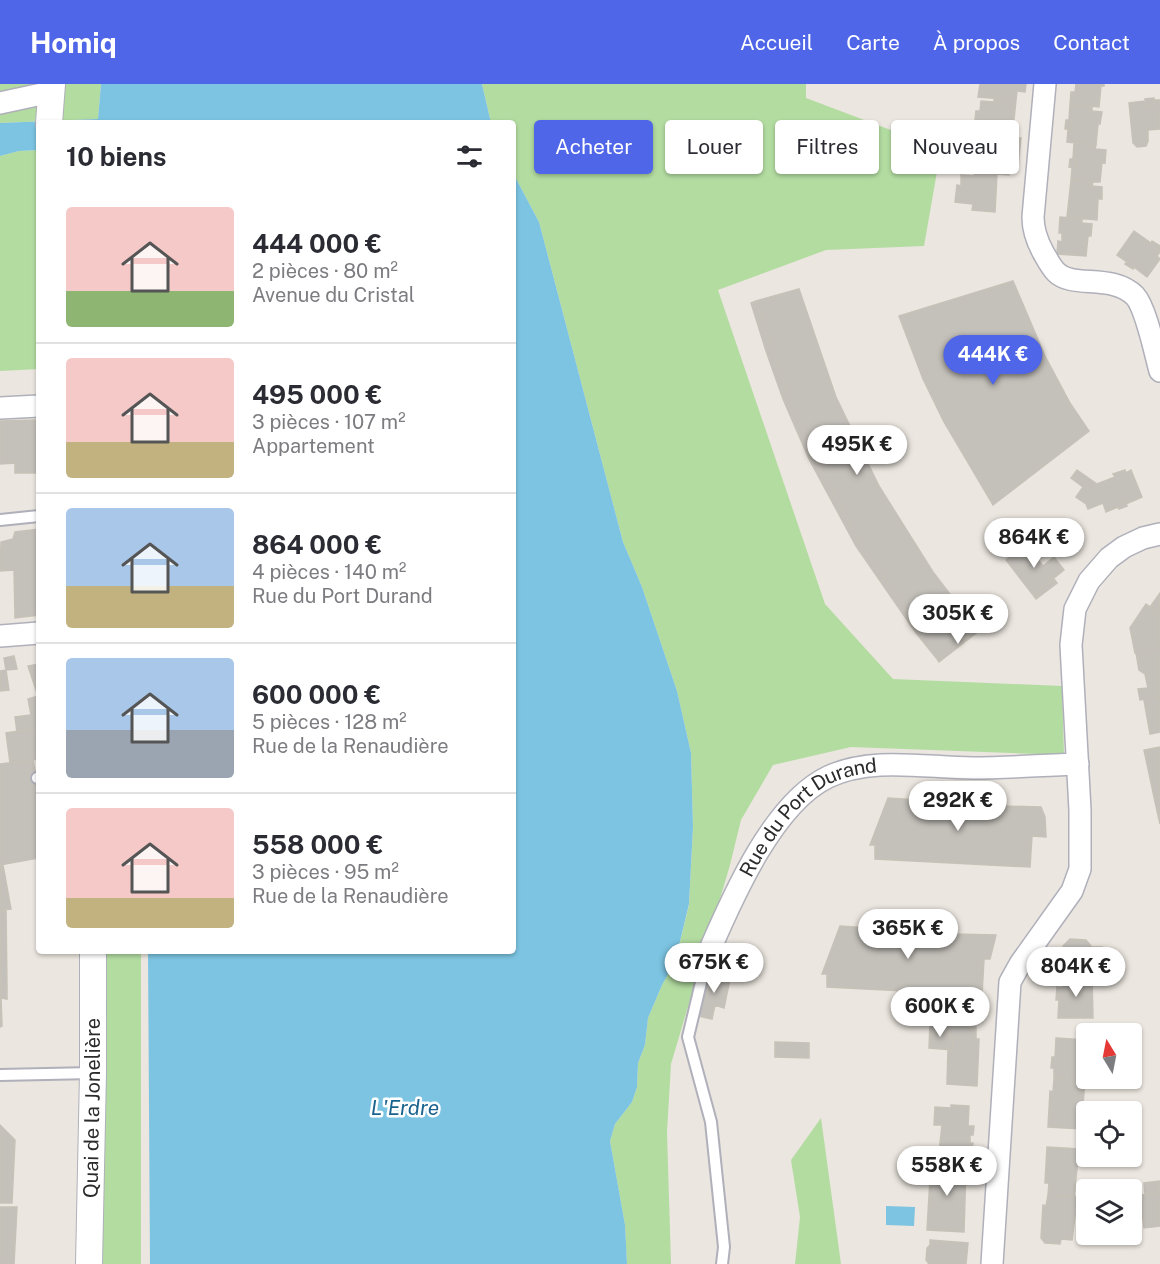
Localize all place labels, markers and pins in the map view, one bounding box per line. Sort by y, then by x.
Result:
pin: 444K € [944,335,1042,386]
pin: 495K € [808,425,906,476]
pin: 864K € [985,518,1083,569]
pin: 305K € [909,594,1007,645]
pin: 292K € [909,781,1007,832]
pin: 365K € [859,909,957,960]
pin: 675K € [665,943,763,994]
pin: 804K € [1027,947,1125,998]
pin: 600K € [891,987,989,1038]
pin: 558K € [898,1146,996,1197]

